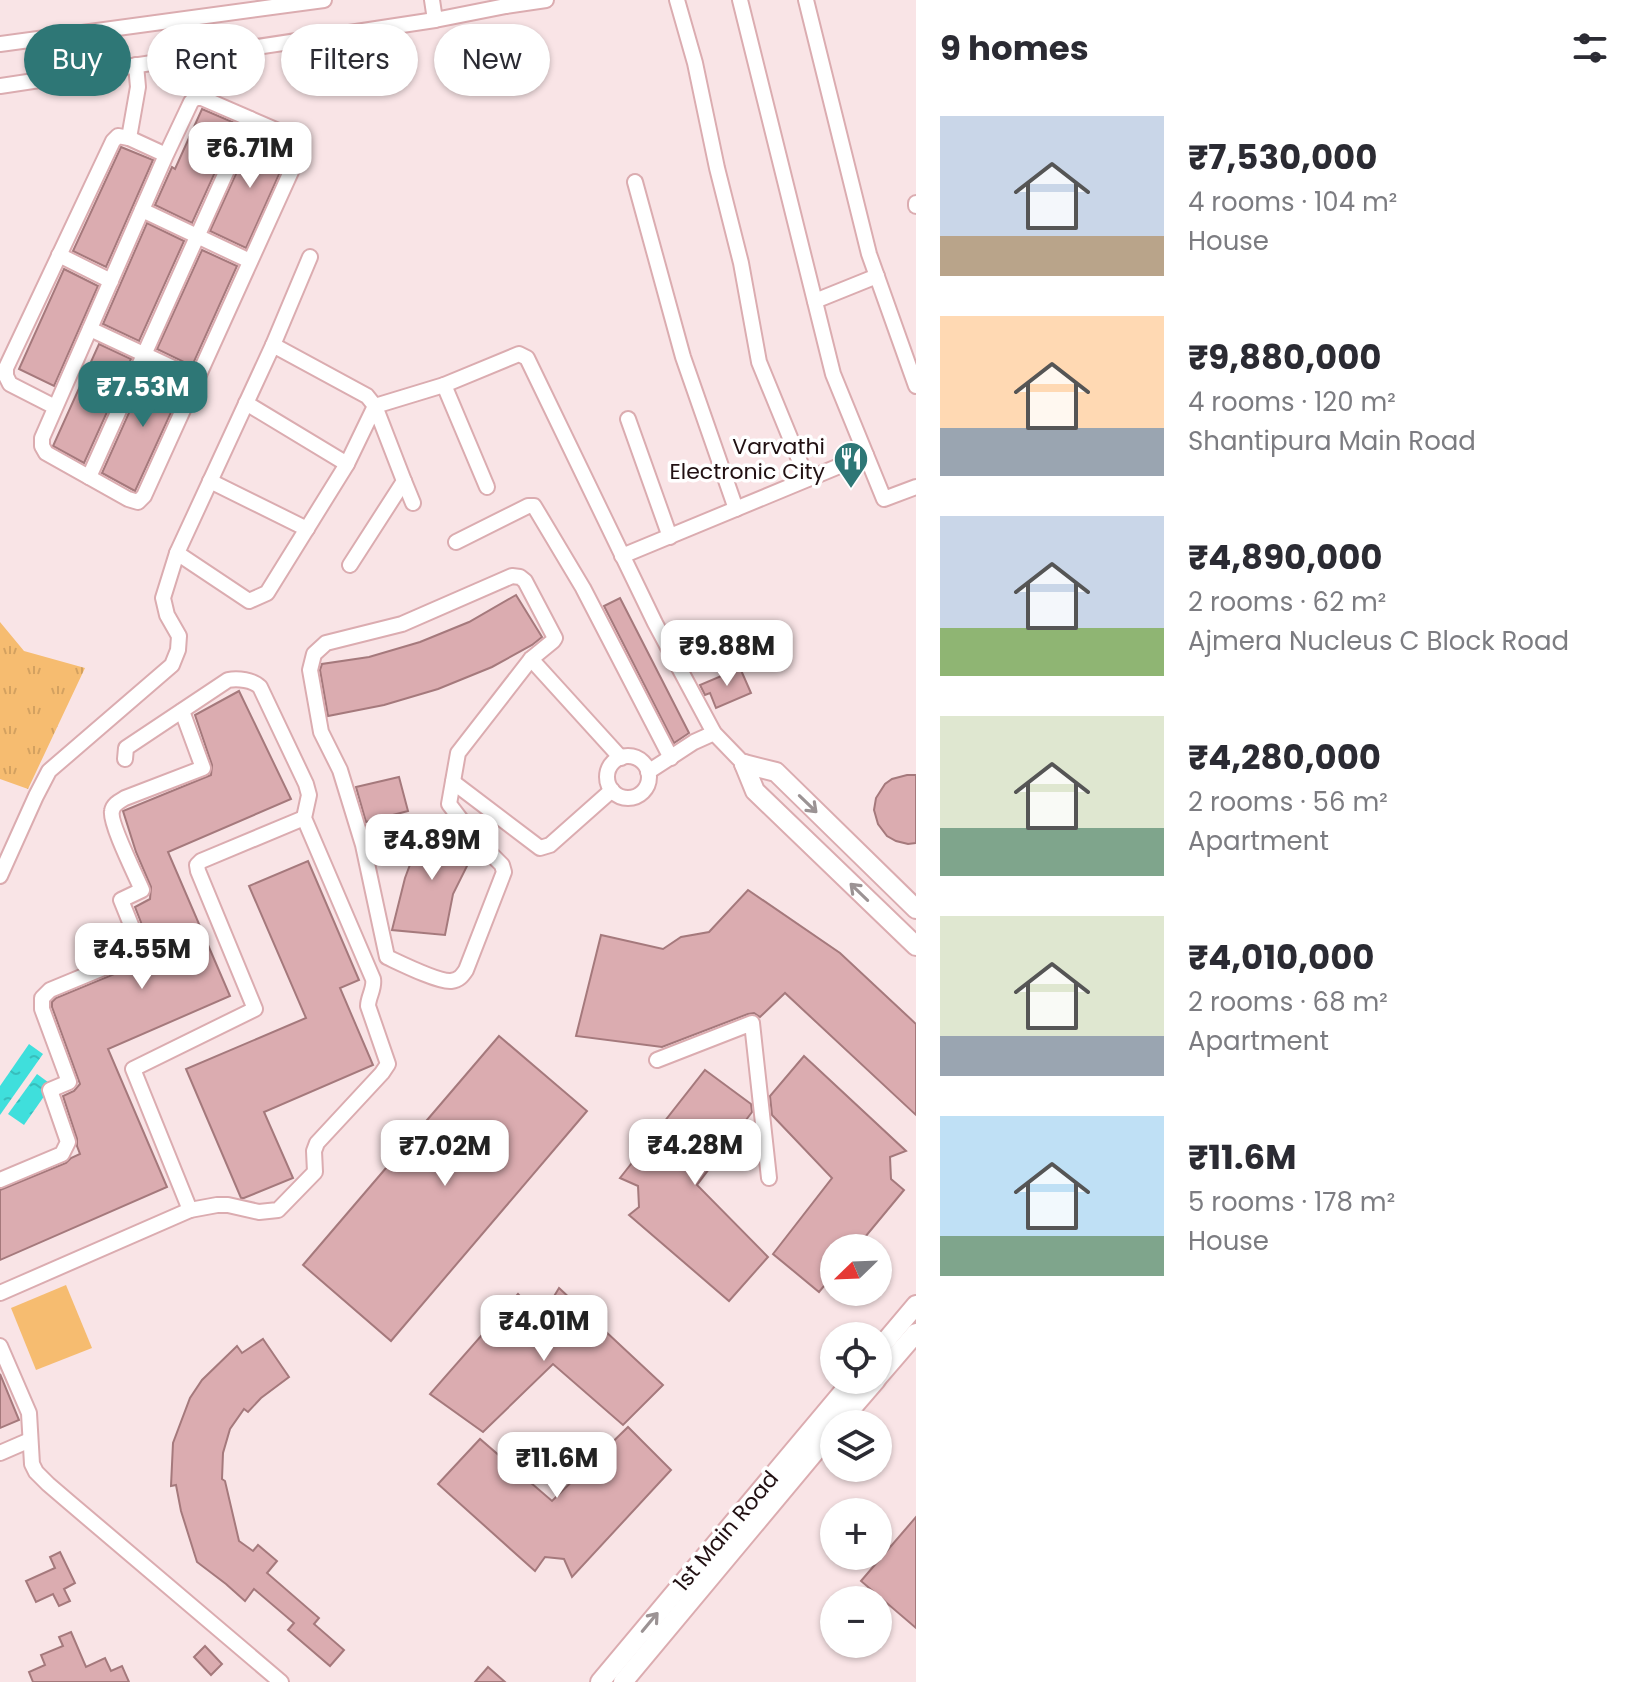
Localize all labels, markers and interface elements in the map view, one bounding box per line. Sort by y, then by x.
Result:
chip: Buy [24,24,131,96]
chip: Rent [147,24,265,96]
chip: Filters [281,24,418,96]
chip: New [434,24,550,96]
text: 9 homes [940,24,1089,72]
icon: filters [1568,26,1612,70]
pin: ₹6.71M [185,122,315,190]
text: ₹6.71M [207,130,294,166]
text: ₹7,530,000 [1188,133,1377,181]
icon: home [1004,148,1100,244]
text: 4 rooms · 104 m² [1188,184,1397,220]
text: House [1188,223,1269,259]
text: ₹9,880,000 [1188,333,1382,381]
icon: home [1004,348,1100,444]
pin: ₹7.53M [78,361,208,429]
text: ₹7.53M [96,369,190,405]
text: 4 rooms · 120 m² [1188,384,1396,420]
text: Shantipura Main Road [1188,423,1476,459]
place label: Varvathi Electronic City [670,431,826,487]
restaurant icon: Varvathi Electronic City [832,440,870,490]
text: ₹4,890,000 [1188,533,1382,581]
icon: home [1004,548,1100,644]
text: 2 rooms · 62 m² [1188,584,1386,620]
pin: ₹9.88M [662,620,792,688]
text: Ajmera Nucleus C Block Road [1188,623,1569,659]
text: ₹9.88M [679,628,775,664]
text: ₹4,280,000 [1188,733,1381,781]
icon: home [1004,748,1100,844]
text: 2 rooms · 56 m² [1188,784,1388,820]
one-way arrow [798,795,818,814]
pin: ₹4.89M [367,814,497,882]
text: ₹4.89M [383,822,481,858]
text: Apartment [1188,823,1329,859]
one-way arrow [850,883,870,902]
pin: ₹4.55M [77,923,207,991]
text: ₹4.55M [93,931,191,967]
text: ₹4,010,000 [1188,933,1375,981]
icon: home [1004,948,1100,1044]
text: 2 rooms · 68 m² [1188,984,1388,1020]
text: Apartment [1188,1023,1329,1059]
pin: ₹4.28M [630,1119,760,1187]
pin: ₹7.02M [380,1120,510,1188]
text: ₹4.28M [647,1127,743,1163]
text: ₹7.02M [399,1128,491,1164]
text: ₹11.6M [1188,1133,1296,1181]
icon: home [1004,1148,1100,1244]
text: 5 rooms · 178 m² [1188,1184,1395,1220]
text: House [1188,1223,1269,1259]
north arrow [820,1234,892,1306]
map controls [820,1234,892,1658]
pin: ₹4.01M [479,1295,609,1363]
text: ₹4.01M [498,1303,590,1339]
button: locate [820,1322,892,1394]
button: layers [820,1410,892,1482]
pin: ₹11.6M [492,1432,622,1500]
text: ₹11.6M [516,1440,598,1476]
street label: 1st Main Road [666,1464,786,1598]
button: + [820,1498,892,1570]
button: − [820,1586,892,1658]
one-way arrow [641,1612,659,1633]

